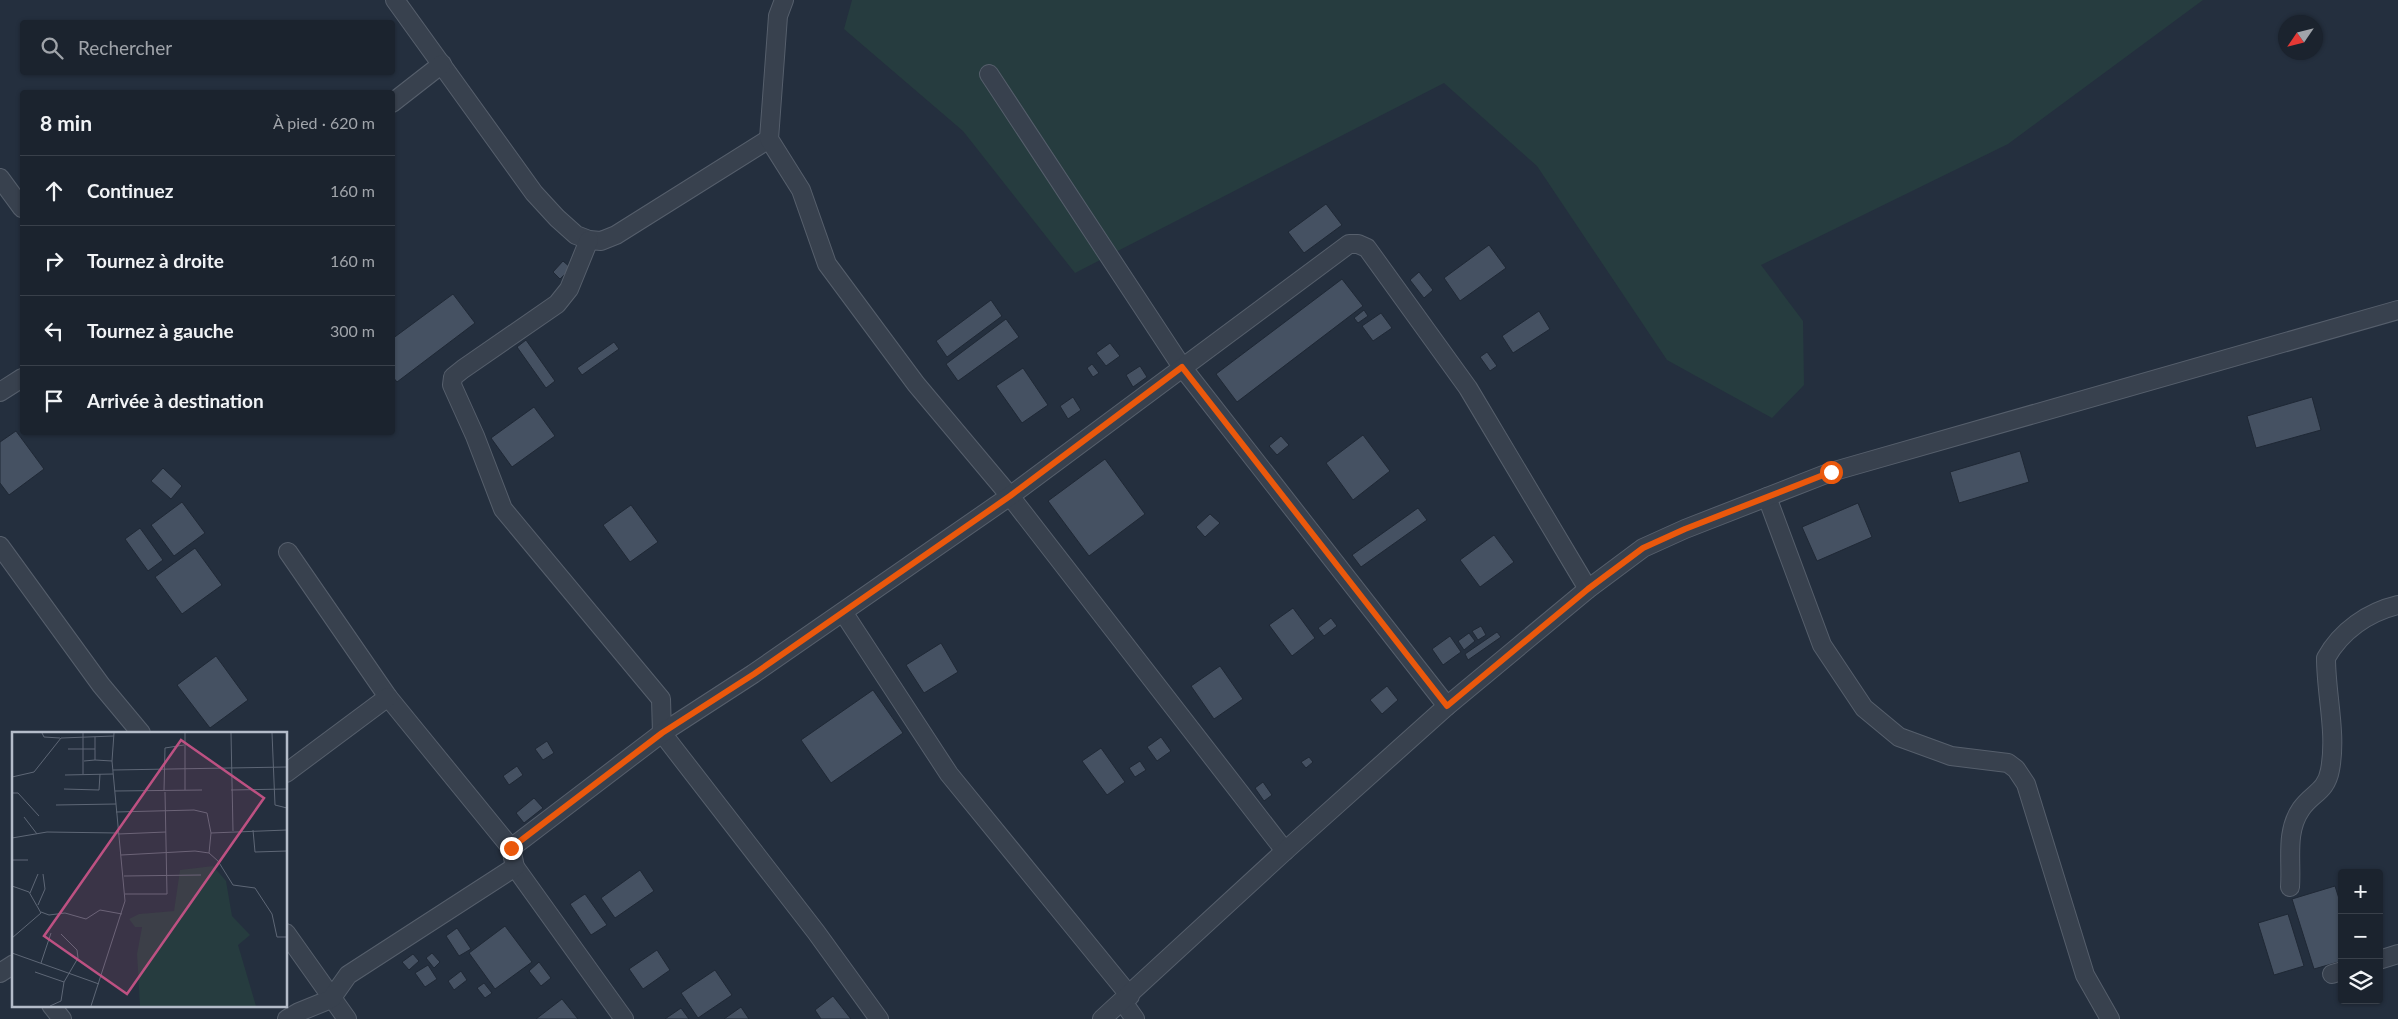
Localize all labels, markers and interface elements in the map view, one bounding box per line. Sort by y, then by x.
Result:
north arrow [2278,15,2323,60]
search box [20,20,395,75]
icon: search [38,34,66,62]
text: Rechercher [78,36,172,59]
text: 8 min [40,110,92,135]
text: À pied · 620 m [273,113,375,132]
icon: ahead [40,177,68,205]
text: Continuez [87,179,173,202]
text: 160 m [330,181,375,200]
icon: right [40,247,68,275]
text: Tournez à droite [87,249,224,272]
text: 160 m [330,251,375,270]
icon: left [40,317,68,345]
text: Tournez à gauche [87,319,234,342]
text: 300 m [330,321,375,340]
icon: arrive [40,387,68,415]
text: Arrivée à destination [87,389,264,412]
route start [1820,461,1843,484]
inset map [12,732,288,1006]
route end [500,837,523,860]
map controls [2338,869,2383,1004]
button: + [2338,869,2383,914]
button: − [2338,914,2383,959]
button: layers [2338,959,2383,1004]

